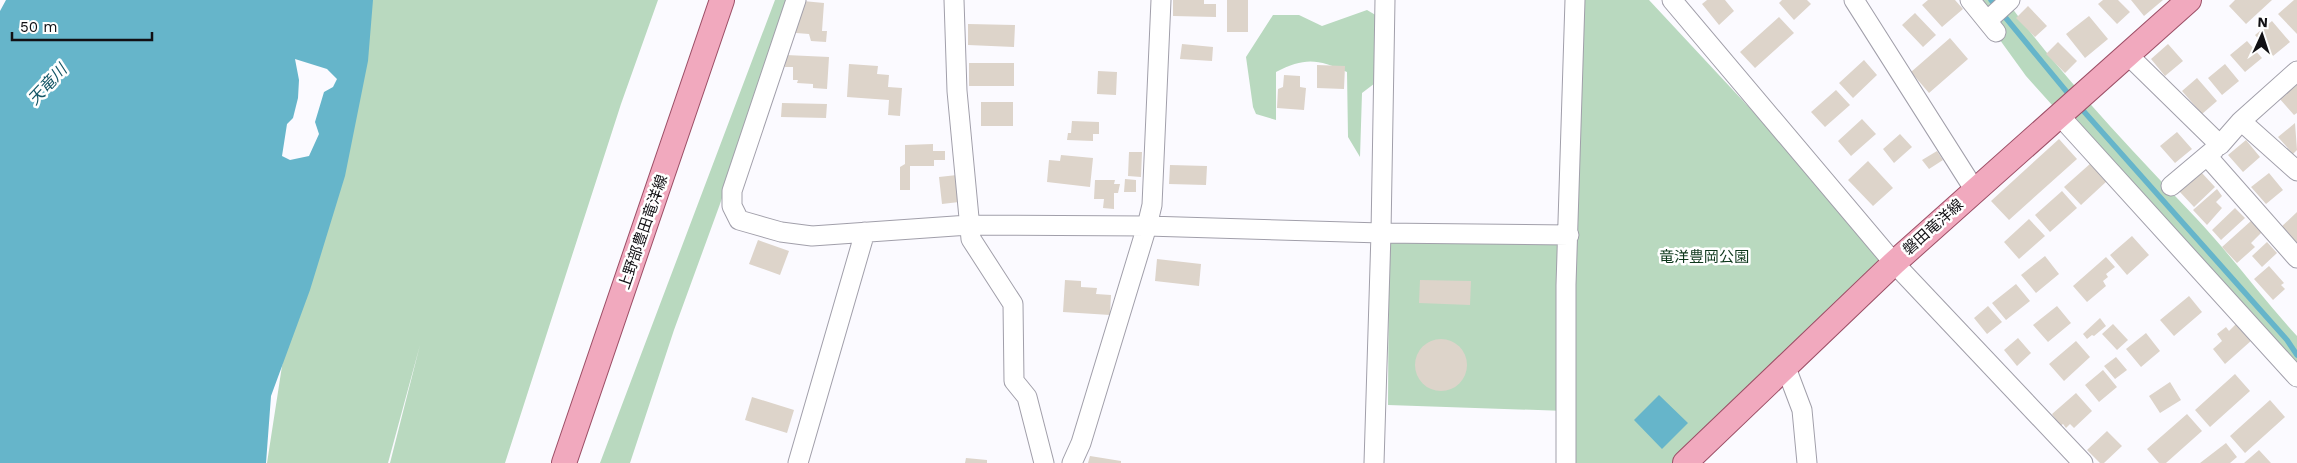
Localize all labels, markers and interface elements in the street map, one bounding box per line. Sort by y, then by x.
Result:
scale bar [12,10,152,42]
north arrow [2237,10,2287,60]
text: N [2257,14,2268,30]
text: 50 m [20,18,57,36]
water label: 天竜川 [24,59,72,108]
street label: 上野部豊田竜洋線 [615,172,671,292]
street label: 磐田竜洋線 [1899,195,1967,259]
park label: 竜洋豊岡公園 [1659,248,1749,266]

